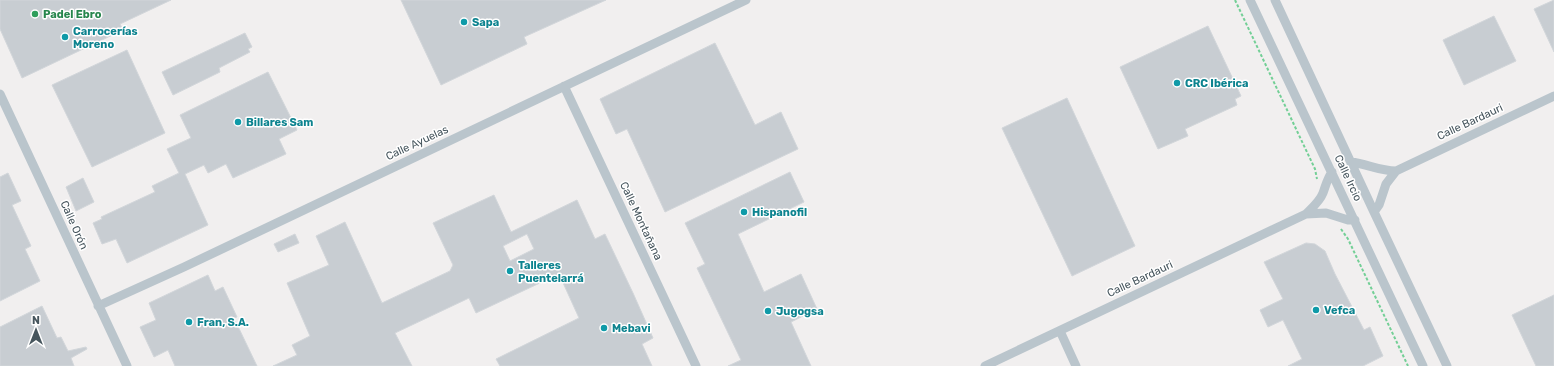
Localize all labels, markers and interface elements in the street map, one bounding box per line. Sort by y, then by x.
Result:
place label: Padel Ebro [43,8,102,21]
marker: Padel Ebro [30,9,40,19]
place label: Sapa [472,16,499,29]
marker: Sapa [459,17,469,27]
place label: Carrocerías Moreno [73,25,138,51]
marker: Carrocerías Moreno [60,32,70,42]
place label: CRC Ibérica [1185,77,1249,90]
marker: CRC Ibérica [1172,78,1182,88]
street label: Calle Bardauri [1435,101,1505,143]
place label: Billares Sam [246,116,313,129]
marker: Billares Sam [233,117,243,127]
street label: Calle Ayuelas [384,123,451,163]
street label: Calle Ircio [1332,153,1364,203]
street label: Calle Montañana [617,180,665,262]
street label: Calle Orón [57,199,91,251]
place label: Hispanofil [752,206,807,219]
marker: Hispanofil [739,207,749,217]
street label: Calle Bardauri [1105,258,1175,300]
place label: Talleres Puentelarrá [518,259,584,285]
marker: Talleres Puentelarrá [505,266,515,276]
place label: Vefca [1324,304,1355,317]
place label: Jugogsa [776,305,824,318]
marker: Vefca [1311,305,1321,315]
marker: Jugogsa [763,306,773,316]
north arrow [16,310,56,350]
text: N [32,314,40,327]
place label: Fran, S.A. [197,316,249,329]
marker: Fran, S.A. [184,317,194,327]
place label: Mebavi [612,322,651,335]
marker: Mebavi [599,323,609,333]

